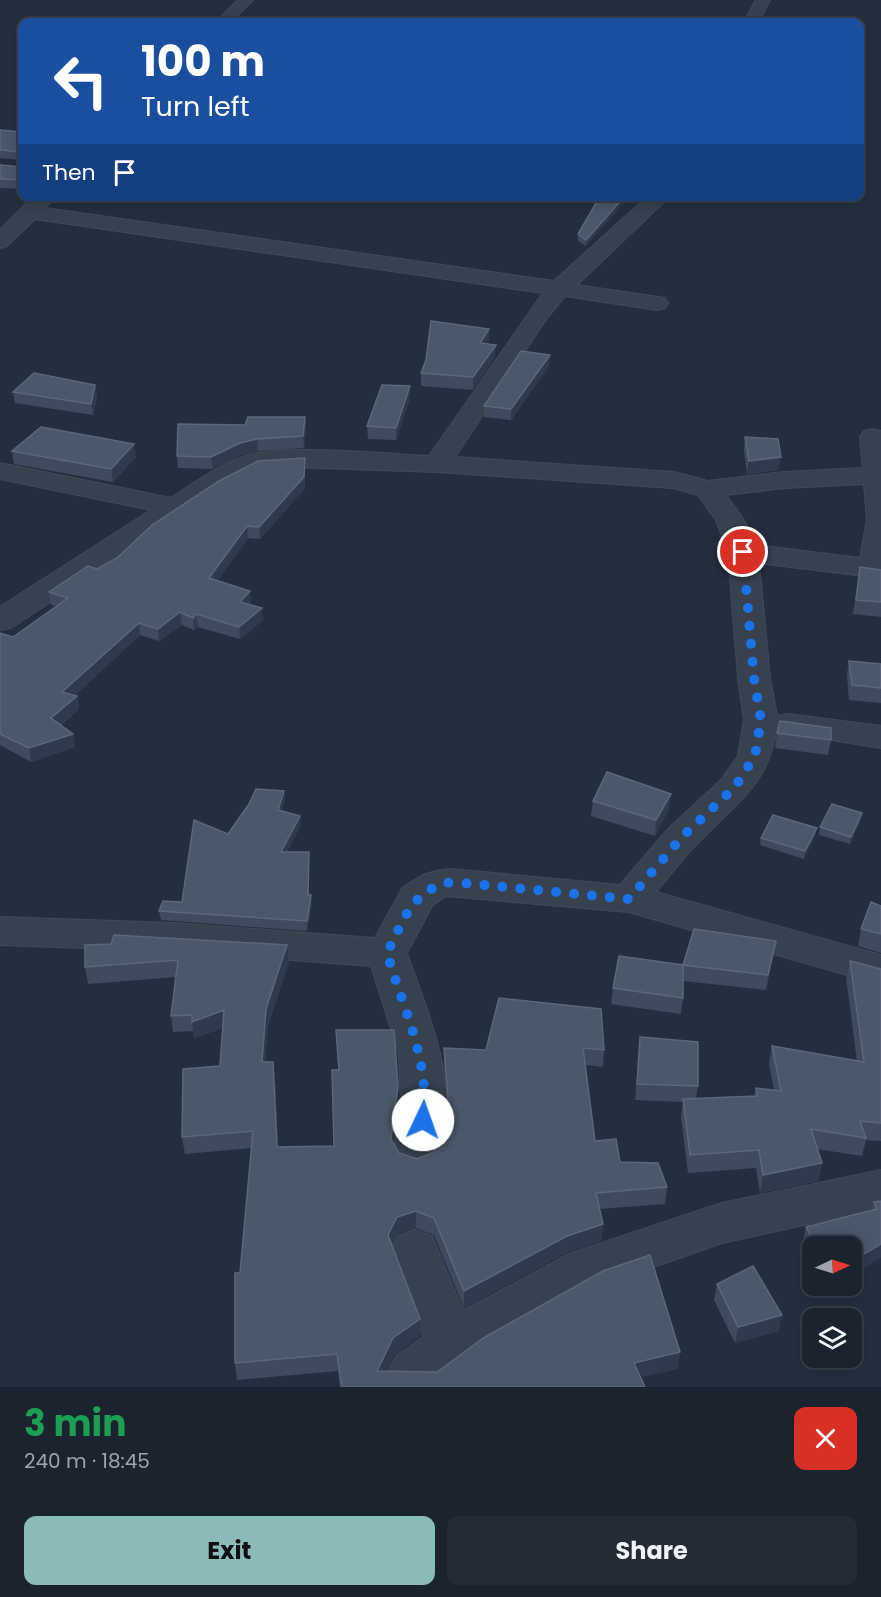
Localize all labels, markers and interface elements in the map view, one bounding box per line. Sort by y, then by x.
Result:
text: 100 m [141,32,265,91]
icon: left [42,42,120,120]
text: Turn left [141,88,250,125]
icon: arrive [108,156,141,189]
text: Then [42,157,96,188]
pin [717,526,768,577]
icon: arrive [726,535,759,568]
position arrow [391,1088,455,1152]
north arrow [802,1236,862,1296]
map controls [802,1236,862,1368]
button: layers [802,1308,862,1368]
text: 3 min [24,1398,126,1449]
button: close [794,1407,857,1470]
text: 240 m · 18:45 [24,1447,150,1475]
button: Exit [24,1516,435,1585]
button: Share [447,1516,857,1585]

